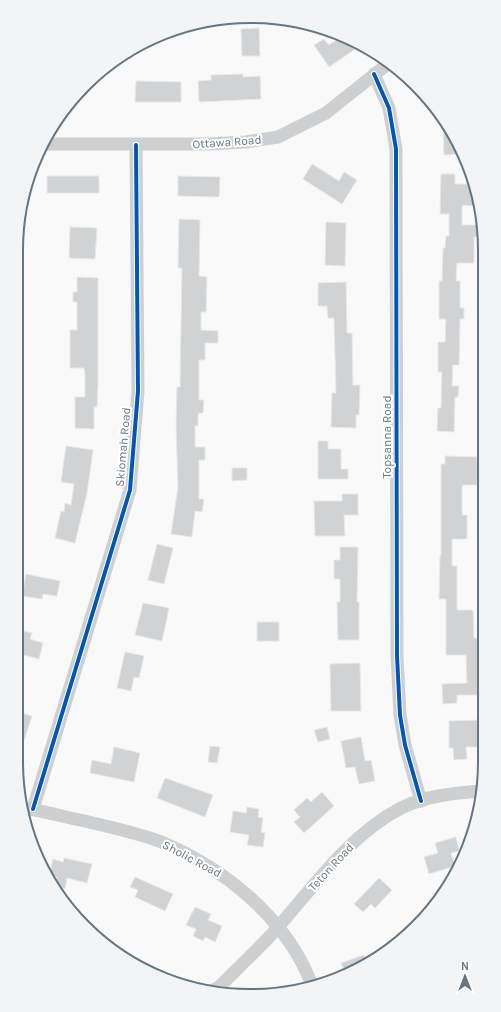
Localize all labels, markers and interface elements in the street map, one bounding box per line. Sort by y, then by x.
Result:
street label: Ottawa Road [192,133,262,151]
street label: Topsanna Road [380,395,394,479]
street label: Skiomah Road [113,407,133,487]
street label: Sholic Road [160,838,224,880]
street label: Teton Road [305,840,357,894]
north arrow [445,956,485,996]
text: N [461,960,469,973]

